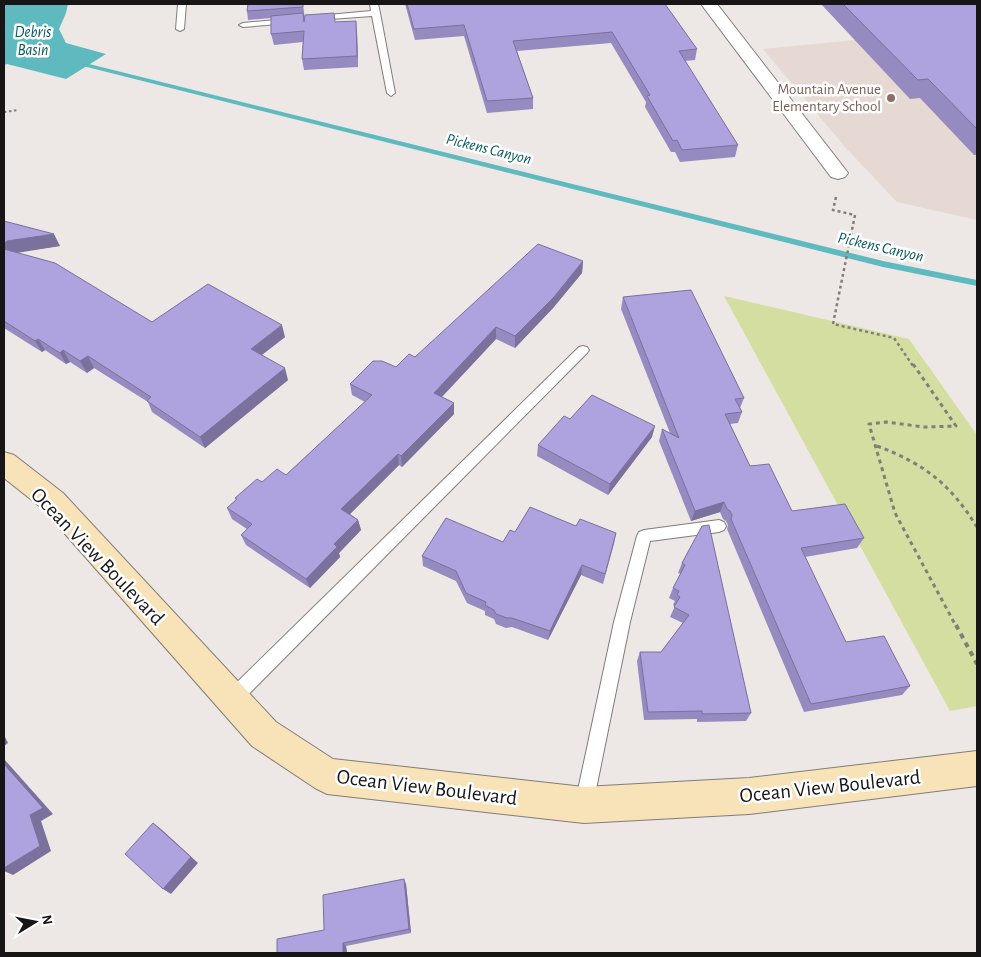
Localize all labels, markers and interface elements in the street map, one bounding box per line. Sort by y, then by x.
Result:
water label: Debris Basin [15,24,51,58]
place label: Mountain Avenue Elementary School [772,82,881,114]
marker: Mountain Avenue Elementary School [885,92,897,104]
water label: Pickens Canyon [444,131,533,167]
water label: Pickens Canyon [836,229,925,265]
street label: Ocean View Boulevard [27,484,168,629]
street label: Ocean View Boulevard [335,766,519,809]
street label: Ocean View Boulevard [739,767,922,806]
north arrow [10,897,60,947]
text: N [39,914,55,926]

